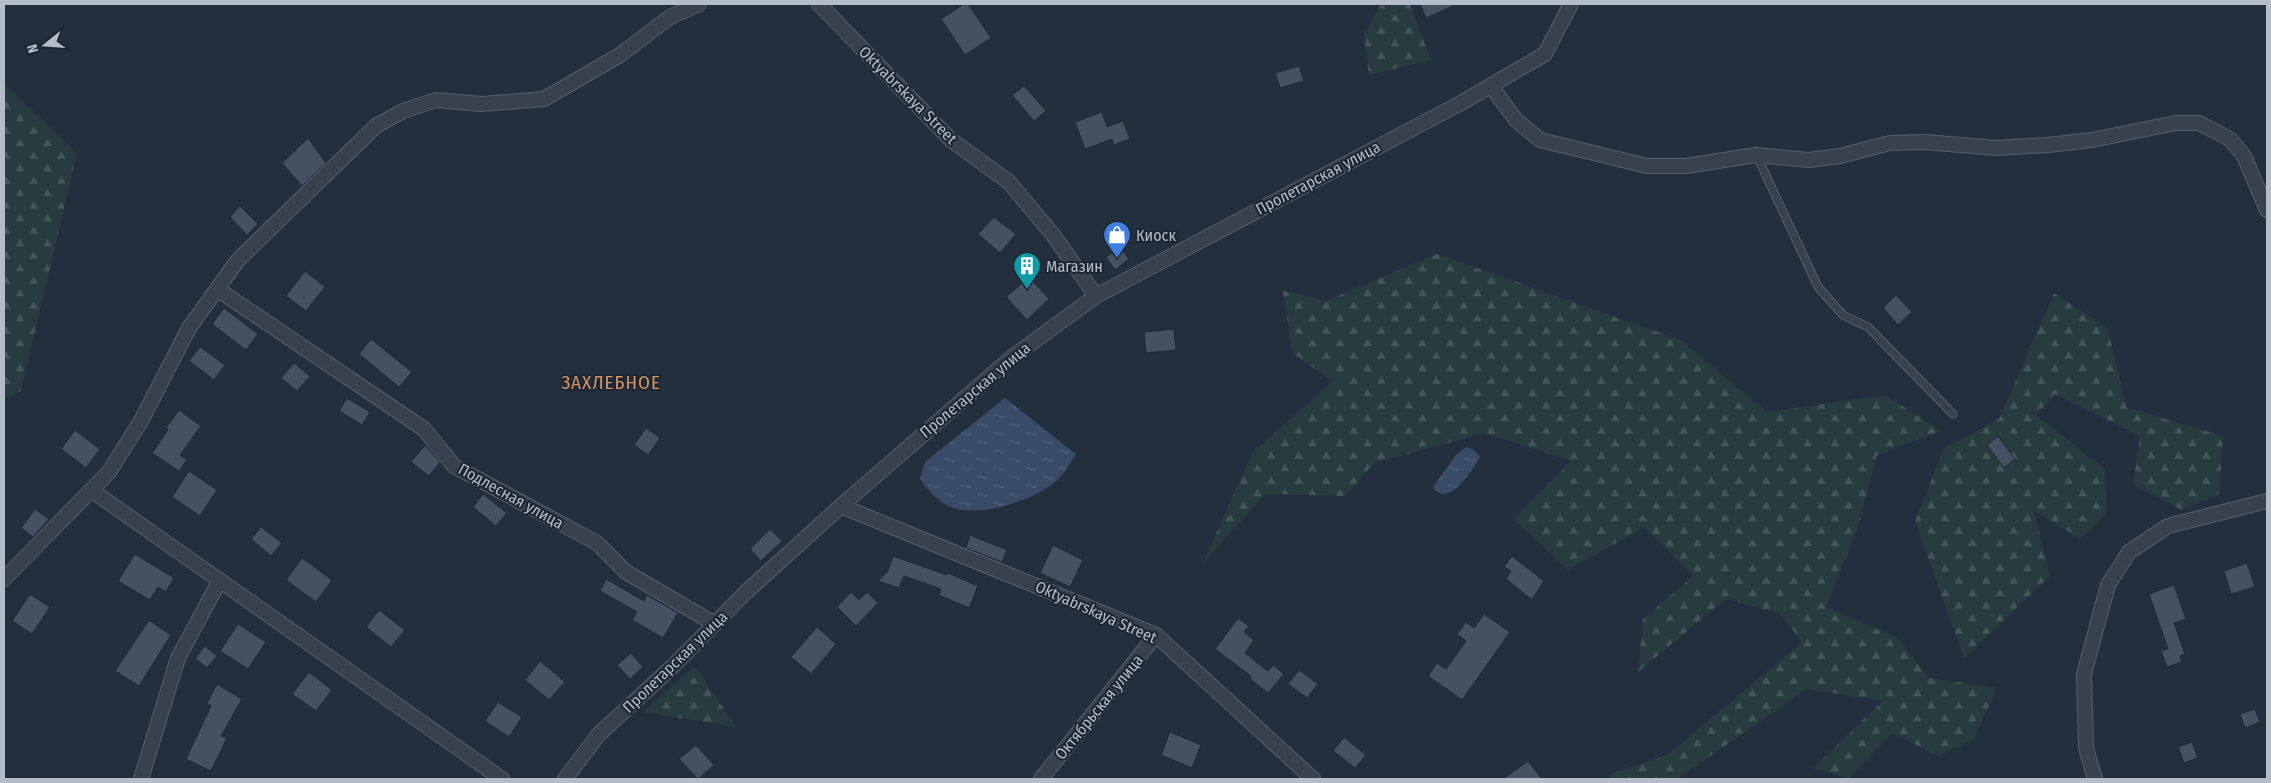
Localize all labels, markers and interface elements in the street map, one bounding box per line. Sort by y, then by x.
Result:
north arrow [20,20,70,70]
text: N [24,42,42,55]
street label: Oktyabrskaya Street [855,42,962,149]
street label: Пролетарская улица [1253,137,1384,219]
shop icon: Киоск [1102,220,1132,259]
place label: Киоск [1136,226,1176,245]
building icon: Магазин [1012,251,1042,290]
place label: Магазин [1046,257,1103,276]
street label: Пролетарская улица [916,338,1034,442]
district label: ЗАХЛЕБНОЕ [561,371,661,394]
street label: Подлесная улица [455,459,567,533]
street label: Oktyabrskaya Street [1032,577,1160,648]
street label: Пролетарская улица [619,607,731,717]
street label: Октябрьская улица [1051,651,1147,763]

